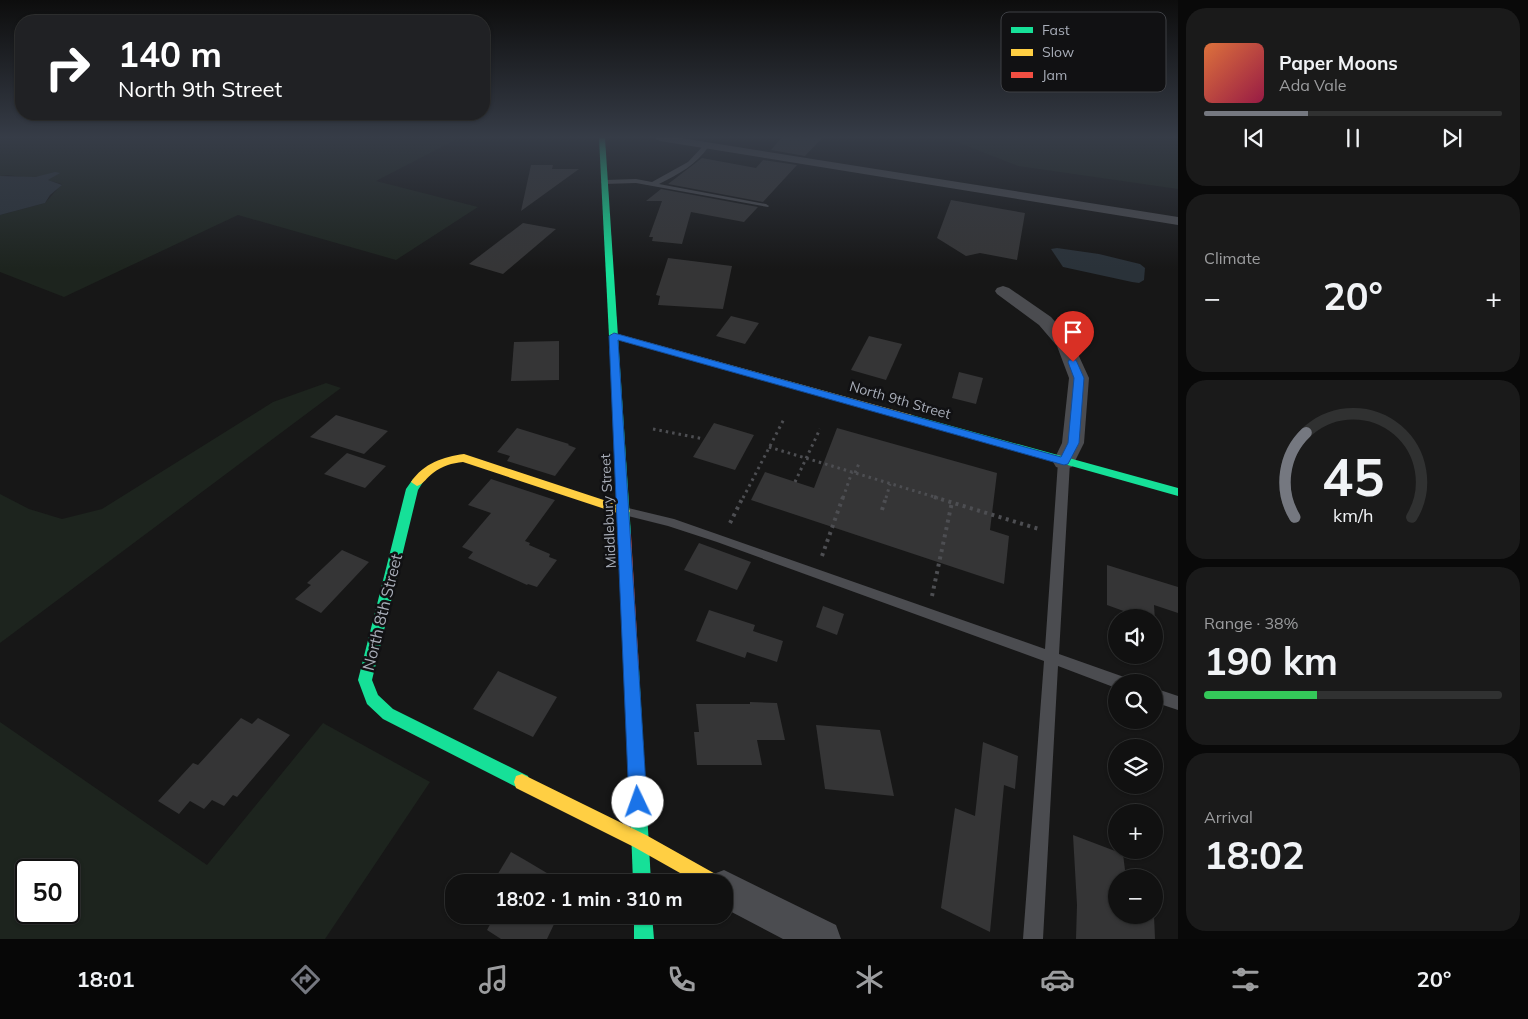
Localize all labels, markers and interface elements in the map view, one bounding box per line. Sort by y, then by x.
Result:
legend [1001,12,1166,92]
text: Fast [1042,21,1070,39]
text: 140 m [118,32,222,76]
icon: right [35,35,100,100]
text: Slow [1042,43,1074,61]
text: Paper Moons [1279,51,1398,75]
text: Jam [1042,66,1067,84]
text: North 9th Street [118,75,282,103]
text: Ada Vale [1279,75,1346,95]
icon: previous [1240,124,1268,152]
icon: pause [1339,124,1367,152]
icon: next [1438,124,1466,152]
text: Climate [1204,248,1260,268]
text: 20° [1323,272,1383,320]
text: − [1204,280,1221,315]
text: + [1485,280,1502,315]
pin [1052,311,1094,362]
icon: arrive [1059,318,1087,346]
street label: North 9th Street [847,377,953,423]
text: 45 [1322,444,1384,509]
street label: Middlebury Street [596,453,620,569]
text: km/h [1333,504,1373,526]
street label: North 8th Street [358,551,406,672]
map controls [1108,609,1163,924]
button: sound [1108,609,1163,664]
text: Range · 38% [1204,613,1299,633]
text: 190 km [1204,637,1338,685]
button: search [1108,674,1163,729]
button: layers [1108,739,1163,794]
position arrow [611,775,663,827]
button: + [1108,804,1163,859]
text: Arrival [1204,807,1253,827]
text: 18:02 [1204,831,1305,879]
speed limit sign: 50 [15,859,80,924]
button: − [1108,869,1163,924]
text: 18:02 · 1 min · 310 m [495,887,683,911]
icon: directions [288,962,323,997]
icon: music [476,962,511,997]
icon: phone [664,962,699,997]
icon: climate [852,962,887,997]
icon: car [1040,962,1075,997]
icon: filters [1228,962,1263,997]
text: 18:01 [77,965,135,993]
text: 20° [1417,965,1451,993]

